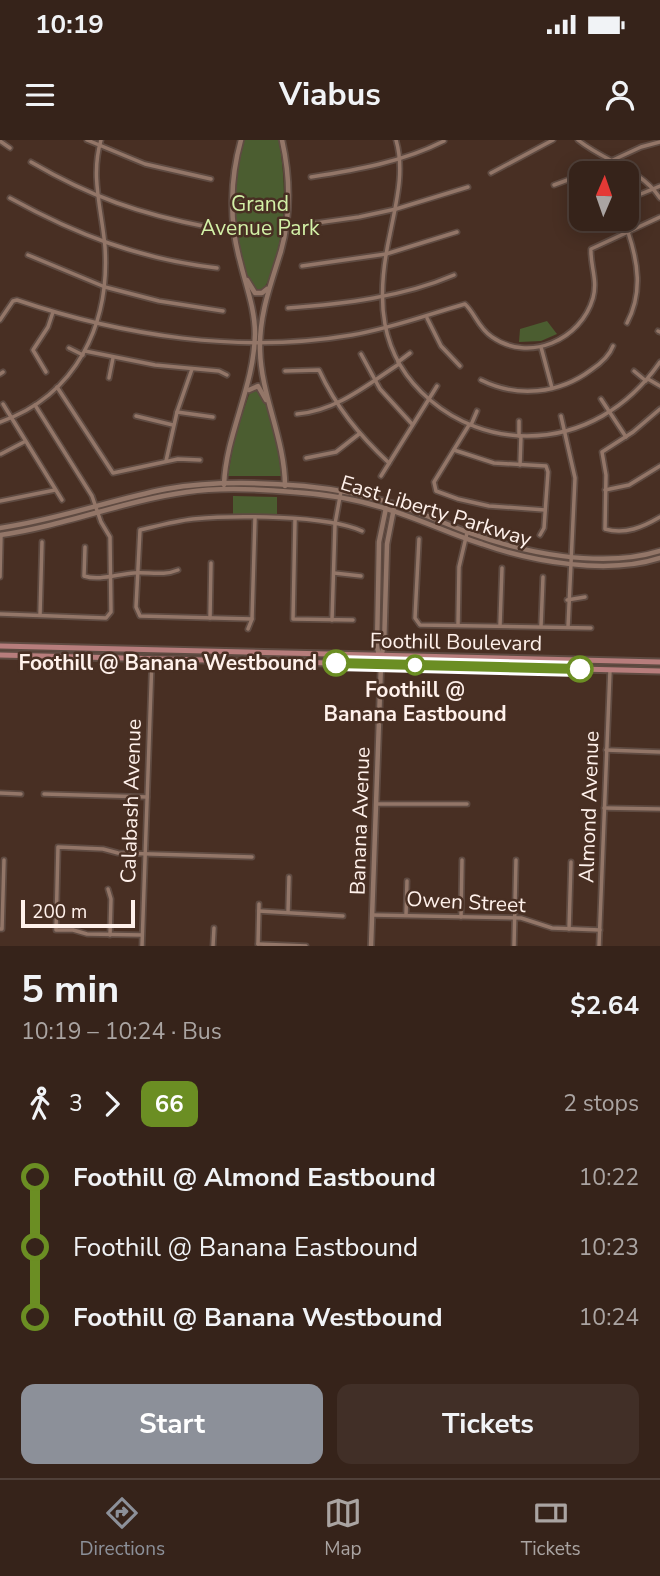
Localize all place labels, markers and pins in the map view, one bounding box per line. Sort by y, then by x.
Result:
place label: Foothill @ Banana Westbound [19,649,317,677]
marker: Foothill @ Banana Westbound [323,650,349,676]
marker: Foothill @ Banana Eastbound [405,655,425,675]
unlabelled marker [567,656,593,682]
place label: Foothill @ Banana Eastbound [323,676,507,728]

